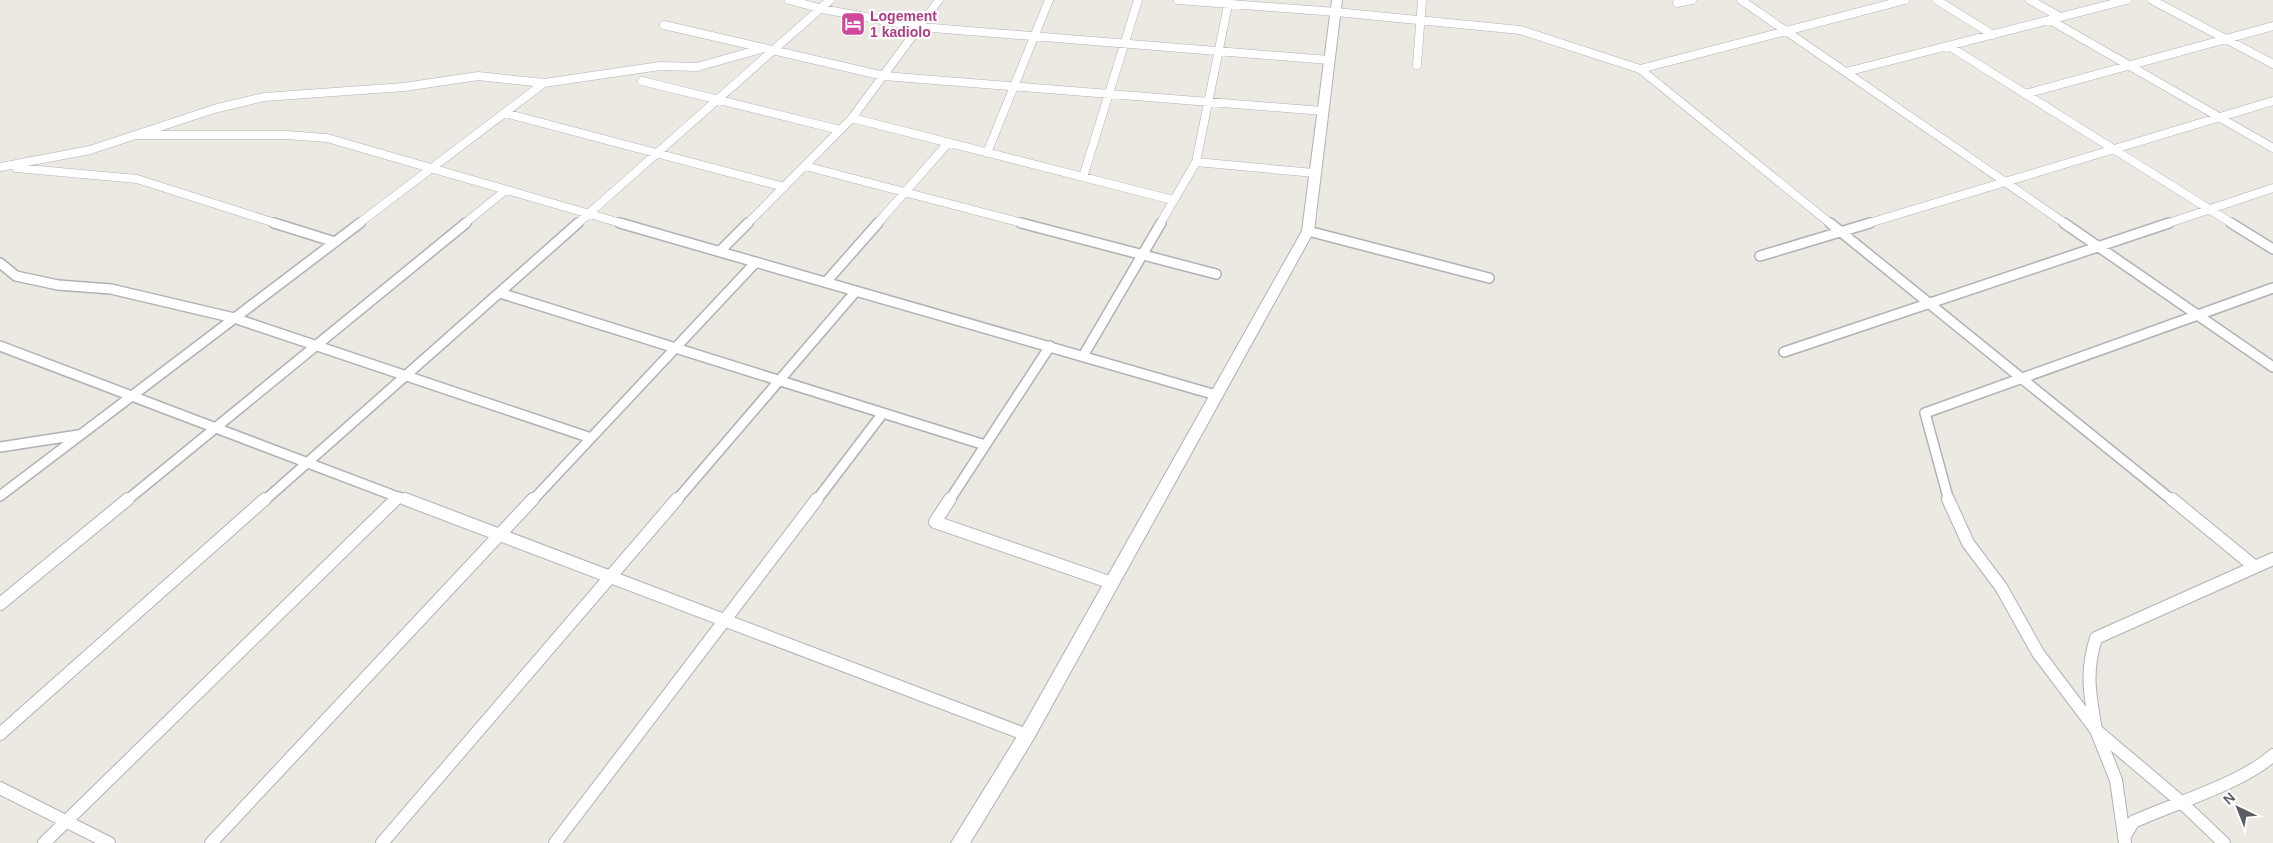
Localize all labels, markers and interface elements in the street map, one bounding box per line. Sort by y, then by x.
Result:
place label: Logement 1 kadiolo [870,8,937,40]
hotel icon: Logement 1 kadiolo [840,11,866,37]
north arrow [2213,783,2263,833]
text: N [2220,789,2238,808]

